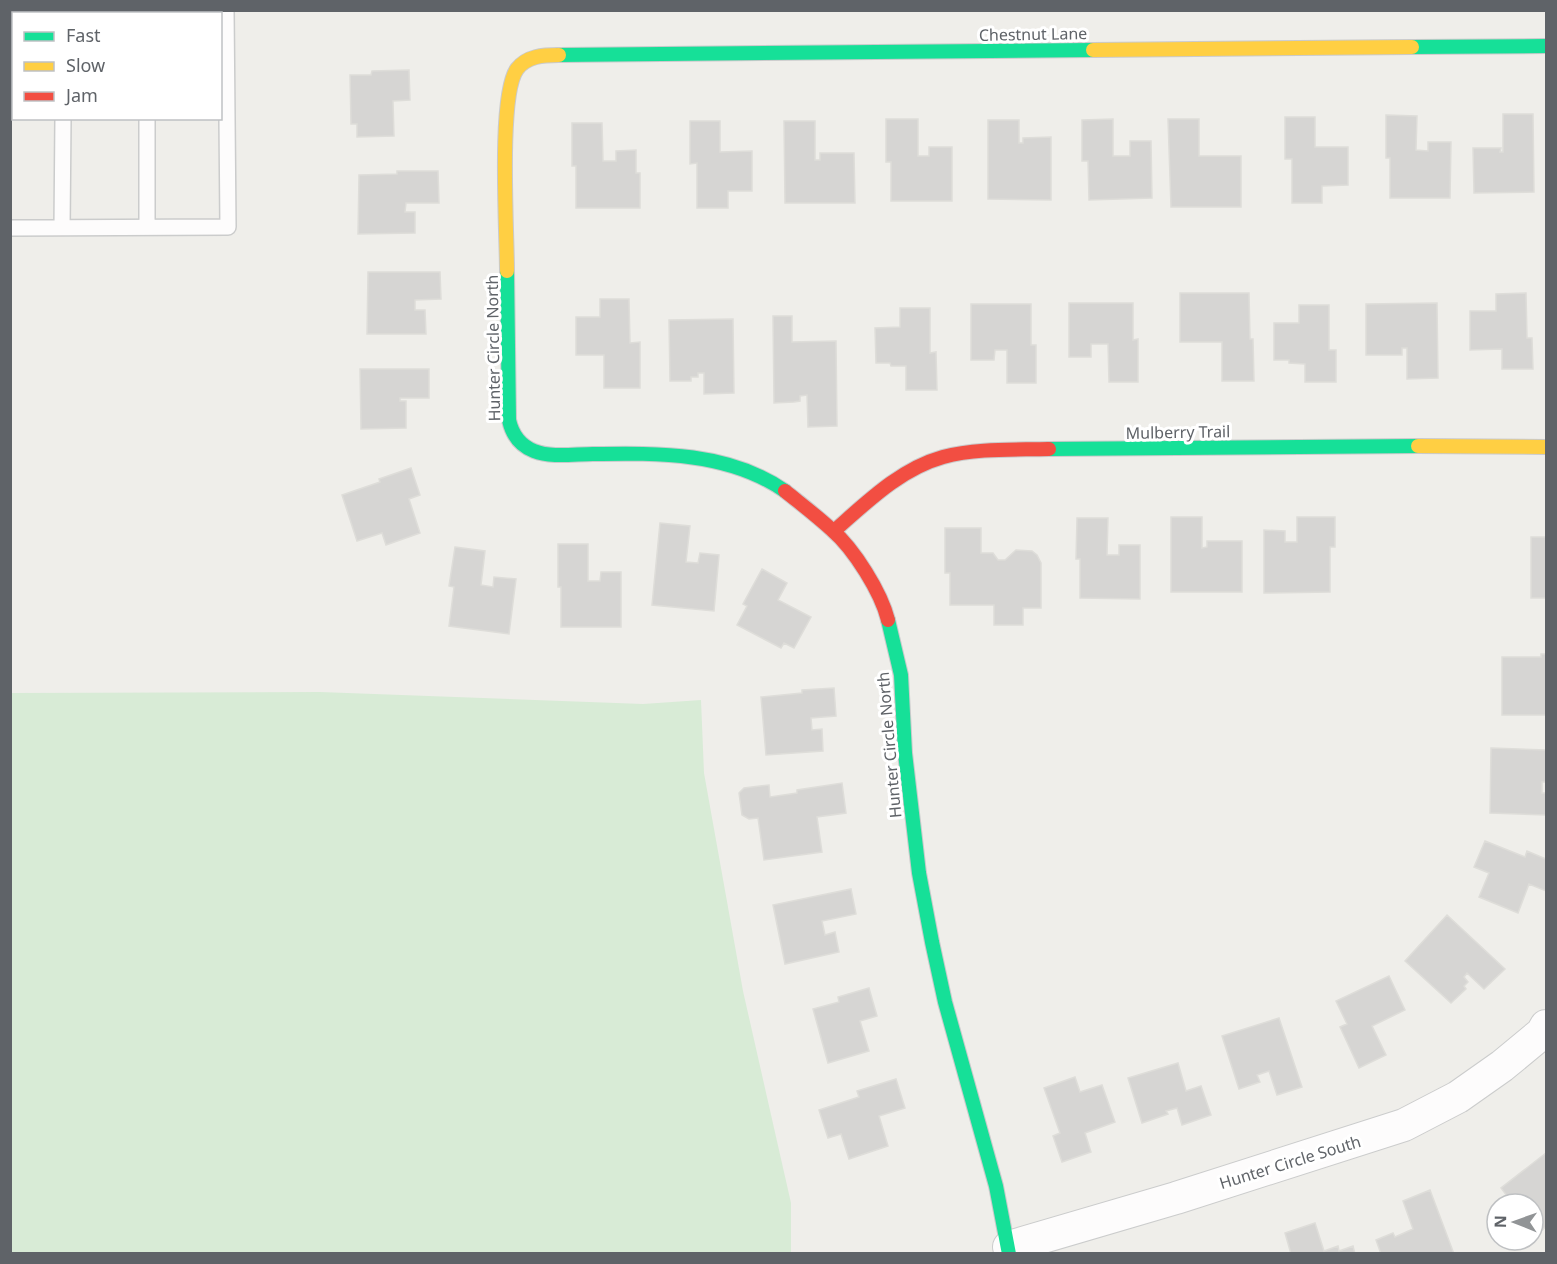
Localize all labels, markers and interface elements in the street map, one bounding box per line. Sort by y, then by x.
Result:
legend [12,12,222,120]
street label: Chestnut Lane [979,22,1087,46]
text: Fast [66,23,101,47]
text: Slow [66,53,105,77]
text: Jam [64,83,98,107]
street label: Hunter Circle North [481,274,505,422]
street label: Mulberry Trail [1126,420,1230,444]
street label: Hunter Circle North [872,671,906,819]
street label: Hunter Circle South [1217,1130,1363,1194]
north arrow [1485,1192,1545,1252]
text: N [1489,1215,1511,1228]

